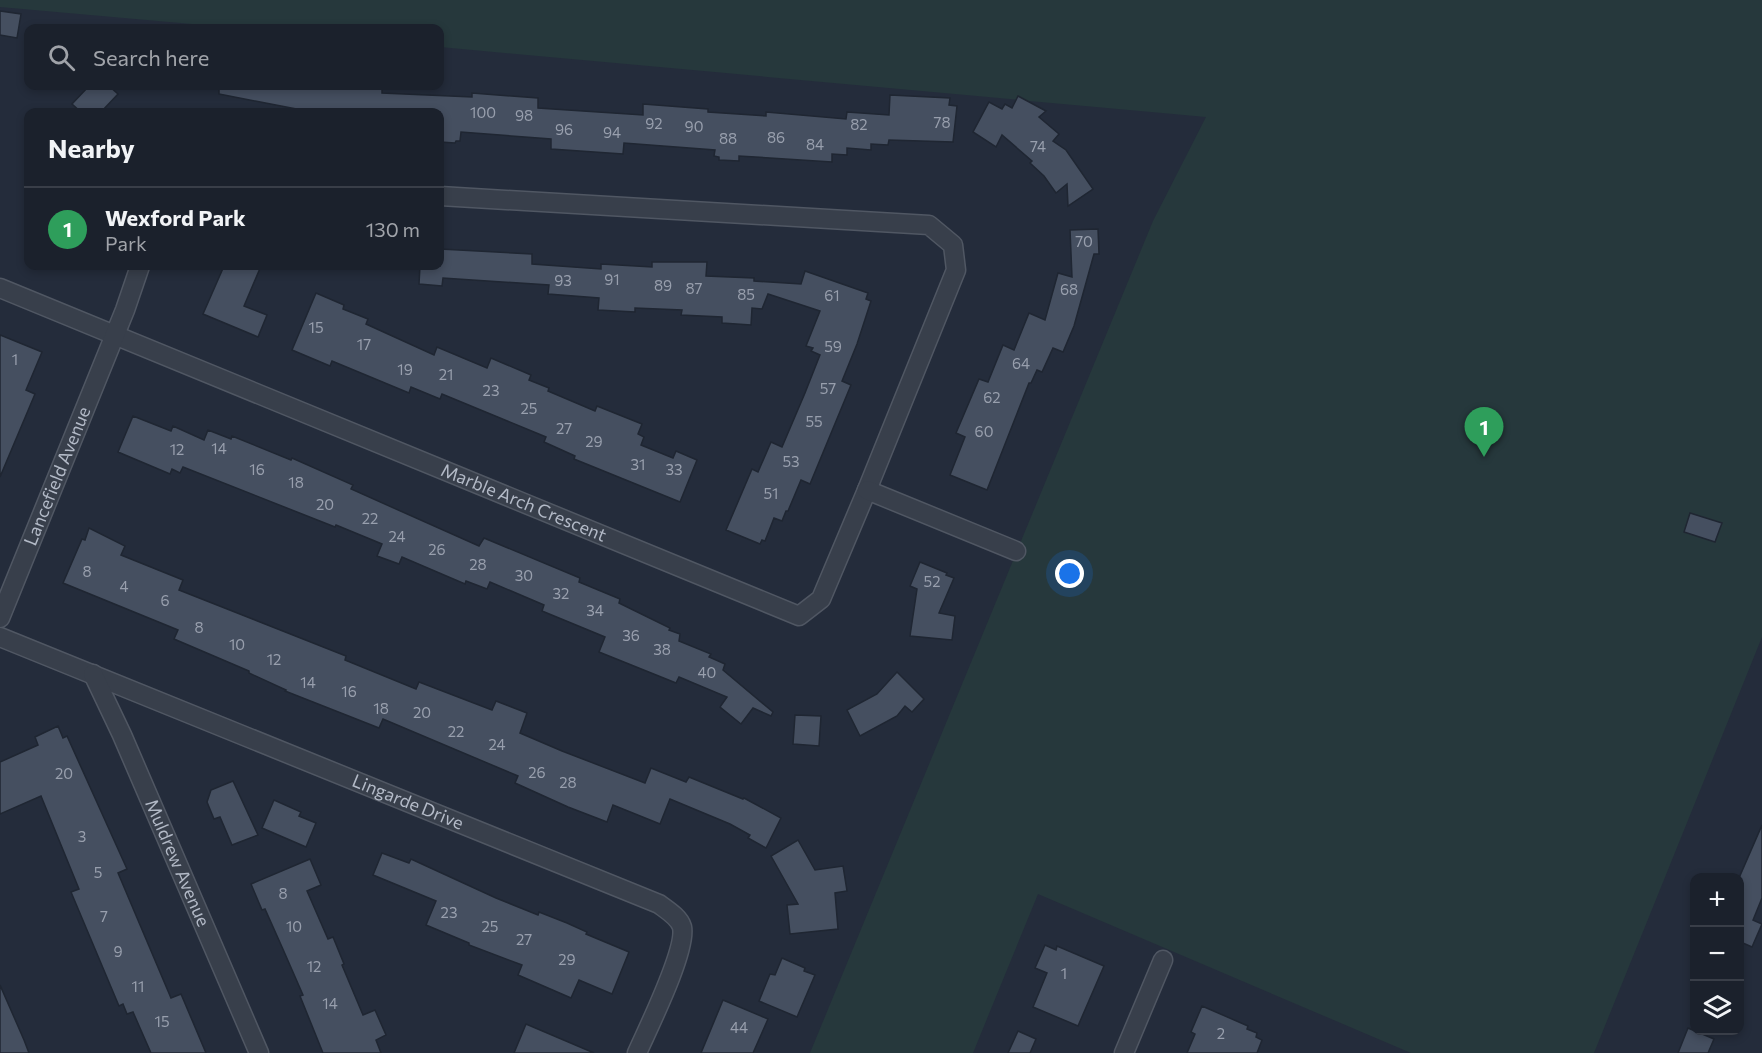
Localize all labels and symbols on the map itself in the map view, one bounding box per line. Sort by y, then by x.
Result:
house number: 100 [470,103,496,121]
house number: 98 [515,106,533,124]
house number: 78 [934,113,950,131]
house number: 92 [645,114,663,132]
house number: 82 [850,115,868,133]
house number: 90 [685,117,703,135]
house number: 96 [555,120,573,138]
house number: 94 [603,123,621,141]
house number: 86 [767,128,785,146]
house number: 88 [719,129,737,147]
house number: 84 [806,135,824,153]
house number: 74 [1030,137,1046,155]
house number: 70 [1075,232,1093,250]
house number: 91 [604,270,620,288]
house number: 93 [554,271,572,289]
house number: 89 [654,276,672,294]
house number: 87 [686,279,703,297]
house number: 68 [1060,280,1078,298]
house number: 85 [737,285,755,303]
house number: 61 [824,286,840,304]
house number: 15 [308,318,324,336]
house number: 17 [357,335,371,353]
house number: 59 [824,337,842,355]
house number: 1 [12,350,18,368]
house number: 64 [1012,354,1030,372]
house number: 19 [397,360,413,378]
house number: 21 [439,365,453,383]
house number: 57 [820,379,836,397]
house number: 23 [483,381,499,399]
house number: 62 [983,388,1001,406]
house number: 25 [521,399,537,417]
street label: Lancefield Avenue [19,403,95,549]
pin: 1 [1464,408,1504,457]
house number: 55 [805,412,823,430]
house number: 27 [556,419,572,437]
house number: 60 [975,422,993,440]
house number: 29 [585,432,603,450]
house number: 14 [211,439,227,457]
house number: 12 [170,440,184,458]
house number: 53 [782,452,800,470]
house number: 31 [631,455,645,473]
street label: Marble Arch Crescent [438,458,610,546]
house number: 16 [249,460,265,478]
house number: 33 [665,460,683,478]
house number: 18 [288,473,304,491]
house number: 51 [763,484,779,502]
house number: 20 [316,495,334,513]
house number: 22 [362,509,378,527]
house number: 24 [388,527,406,545]
house number: 26 [428,540,446,558]
house number: 28 [469,555,487,573]
your location [1055,559,1084,588]
house number: 8 [82,562,92,580]
house number: 30 [515,566,533,584]
house number: 52 [924,572,940,590]
house number: 4 [120,577,129,595]
house number: 32 [553,584,569,602]
house number: 6 [160,591,170,609]
house number: 34 [586,601,604,619]
house number: 8 [194,618,204,636]
house number: 36 [622,626,640,644]
house number: 10 [229,635,245,653]
house number: 38 [653,640,671,658]
house number: 12 [267,650,281,668]
house number: 40 [698,663,716,681]
house number: 14 [300,673,316,691]
house number: 16 [341,682,357,700]
house number: 18 [373,699,389,717]
house number: 20 [413,703,431,721]
house number: 22 [448,722,464,740]
house number: 24 [488,735,506,753]
house number: 26 [528,763,546,781]
house number: 20 [55,764,73,782]
street label: Lingarde Drive [349,769,467,834]
house number: 28 [559,773,577,791]
street label: Muldrew Avenue [141,796,215,930]
house number: 3 [78,827,86,845]
house number: 5 [94,863,102,881]
house number: 8 [278,884,288,902]
house number: 23 [441,903,457,921]
house number: 7 [100,907,108,925]
house number: 10 [286,917,302,935]
house number: 25 [482,917,498,935]
house number: 27 [516,930,532,948]
house number: 9 [113,942,123,960]
house number: 29 [558,950,576,968]
house number: 12 [307,957,321,975]
house number: 1 [1061,964,1067,982]
house number: 11 [132,977,144,995]
house number: 14 [322,994,338,1012]
house number: 15 [154,1012,170,1030]
house number: 44 [730,1018,748,1036]
house number: 2 [1217,1024,1225,1042]

